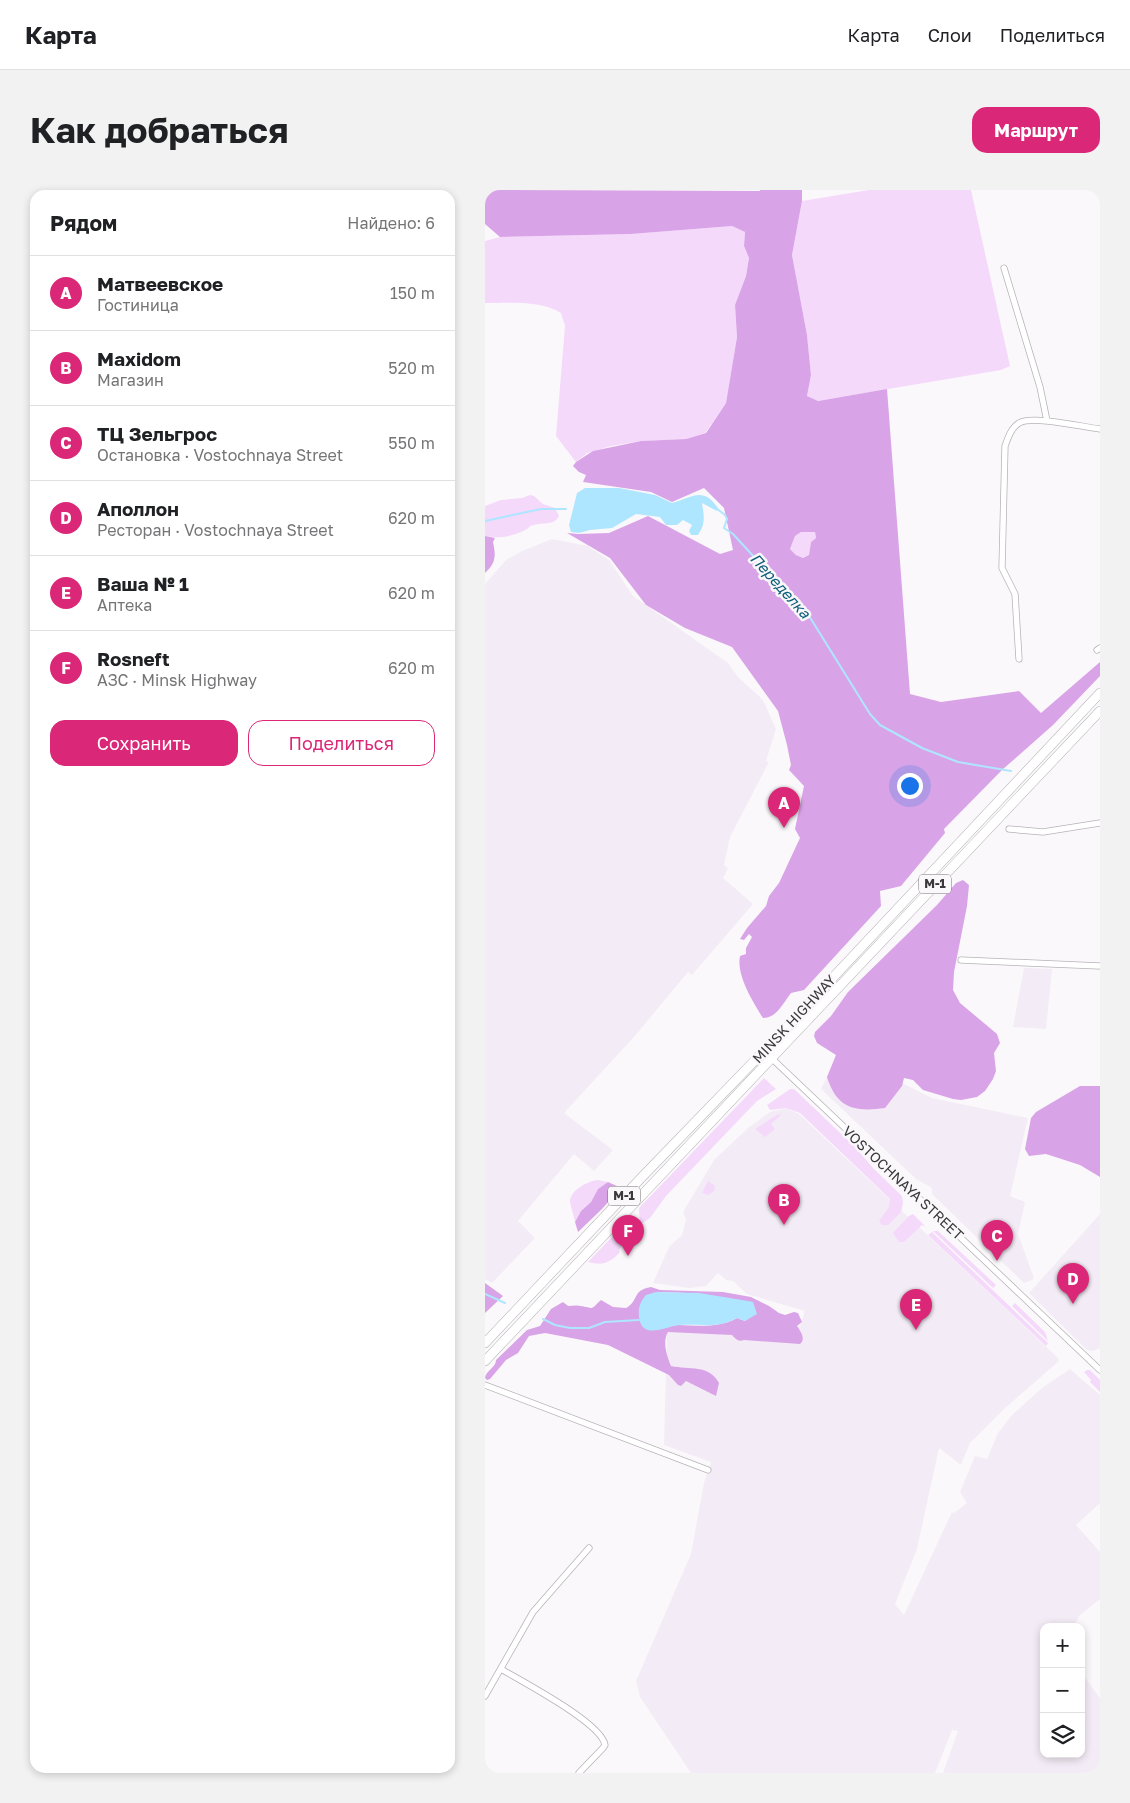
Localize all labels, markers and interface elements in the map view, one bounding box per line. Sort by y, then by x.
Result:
text: Карта [25,20,97,49]
text: Карта [848,24,900,46]
text: Слои [928,24,972,46]
text: Поделиться [1000,24,1105,46]
button: Маршрут [972,107,1100,153]
text: Как добраться [30,109,288,151]
text: Рядом [50,210,117,236]
text: Найдено: 6 [347,213,435,233]
text: Матвеевское [97,272,223,295]
text: A [60,283,72,303]
text: 150 m [390,283,435,303]
text: Гостиница [97,295,179,315]
text: Maxidom [97,347,181,370]
text: B [60,358,72,378]
text: 520 m [388,358,435,378]
text: Магазин [97,370,164,390]
text: ТЦ Зельгрос [97,422,217,445]
text: C [60,433,72,453]
text: 550 m [388,433,435,453]
text: Остановка · Vostochnaya Street [97,445,343,465]
text: Аполлон [97,497,179,520]
text: D [60,508,72,528]
text: 620 m [388,508,435,528]
text: Ресторан · Vostochnaya Street [97,520,334,540]
water label: Переделка [747,549,815,622]
text: Ваша № 1 [97,572,189,595]
text: E [61,583,71,603]
text: 620 m [388,583,435,603]
text: Аптека [97,595,152,615]
text: Rosneft [97,647,169,670]
text: F [61,658,71,678]
text: 620 m [388,658,435,678]
text: АЗС · Minsk Highway [97,670,257,690]
button: Сохранить [50,720,238,766]
button: Поделиться [248,720,435,766]
your location [897,773,923,799]
pin: A [768,787,800,828]
road number: М-1 [919,874,951,894]
street label: MINSK HIGHWAY [748,971,839,1066]
street label: VOSTOCHNAYA STREET [839,1122,968,1243]
pin: B [768,1184,800,1225]
road number: М-1 [608,1186,640,1206]
pin: F [612,1215,644,1256]
pin: C [981,1220,1013,1261]
pin: D [1057,1263,1089,1304]
pin: E [900,1289,932,1330]
map controls [1040,1623,1085,1758]
button: + [1040,1623,1085,1668]
button: − [1040,1668,1085,1713]
button: layers [1040,1713,1085,1758]

